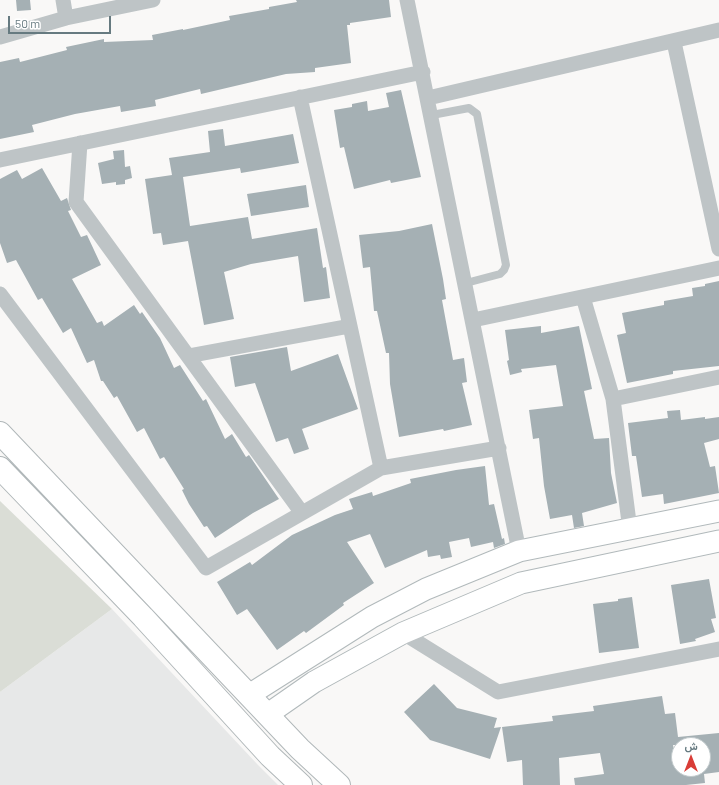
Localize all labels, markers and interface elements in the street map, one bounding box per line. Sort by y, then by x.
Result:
scale bar [10,8,113,34]
text: 50 m [15,16,40,30]
north arrow [671,737,711,777]
text: ش [684,739,698,752]

